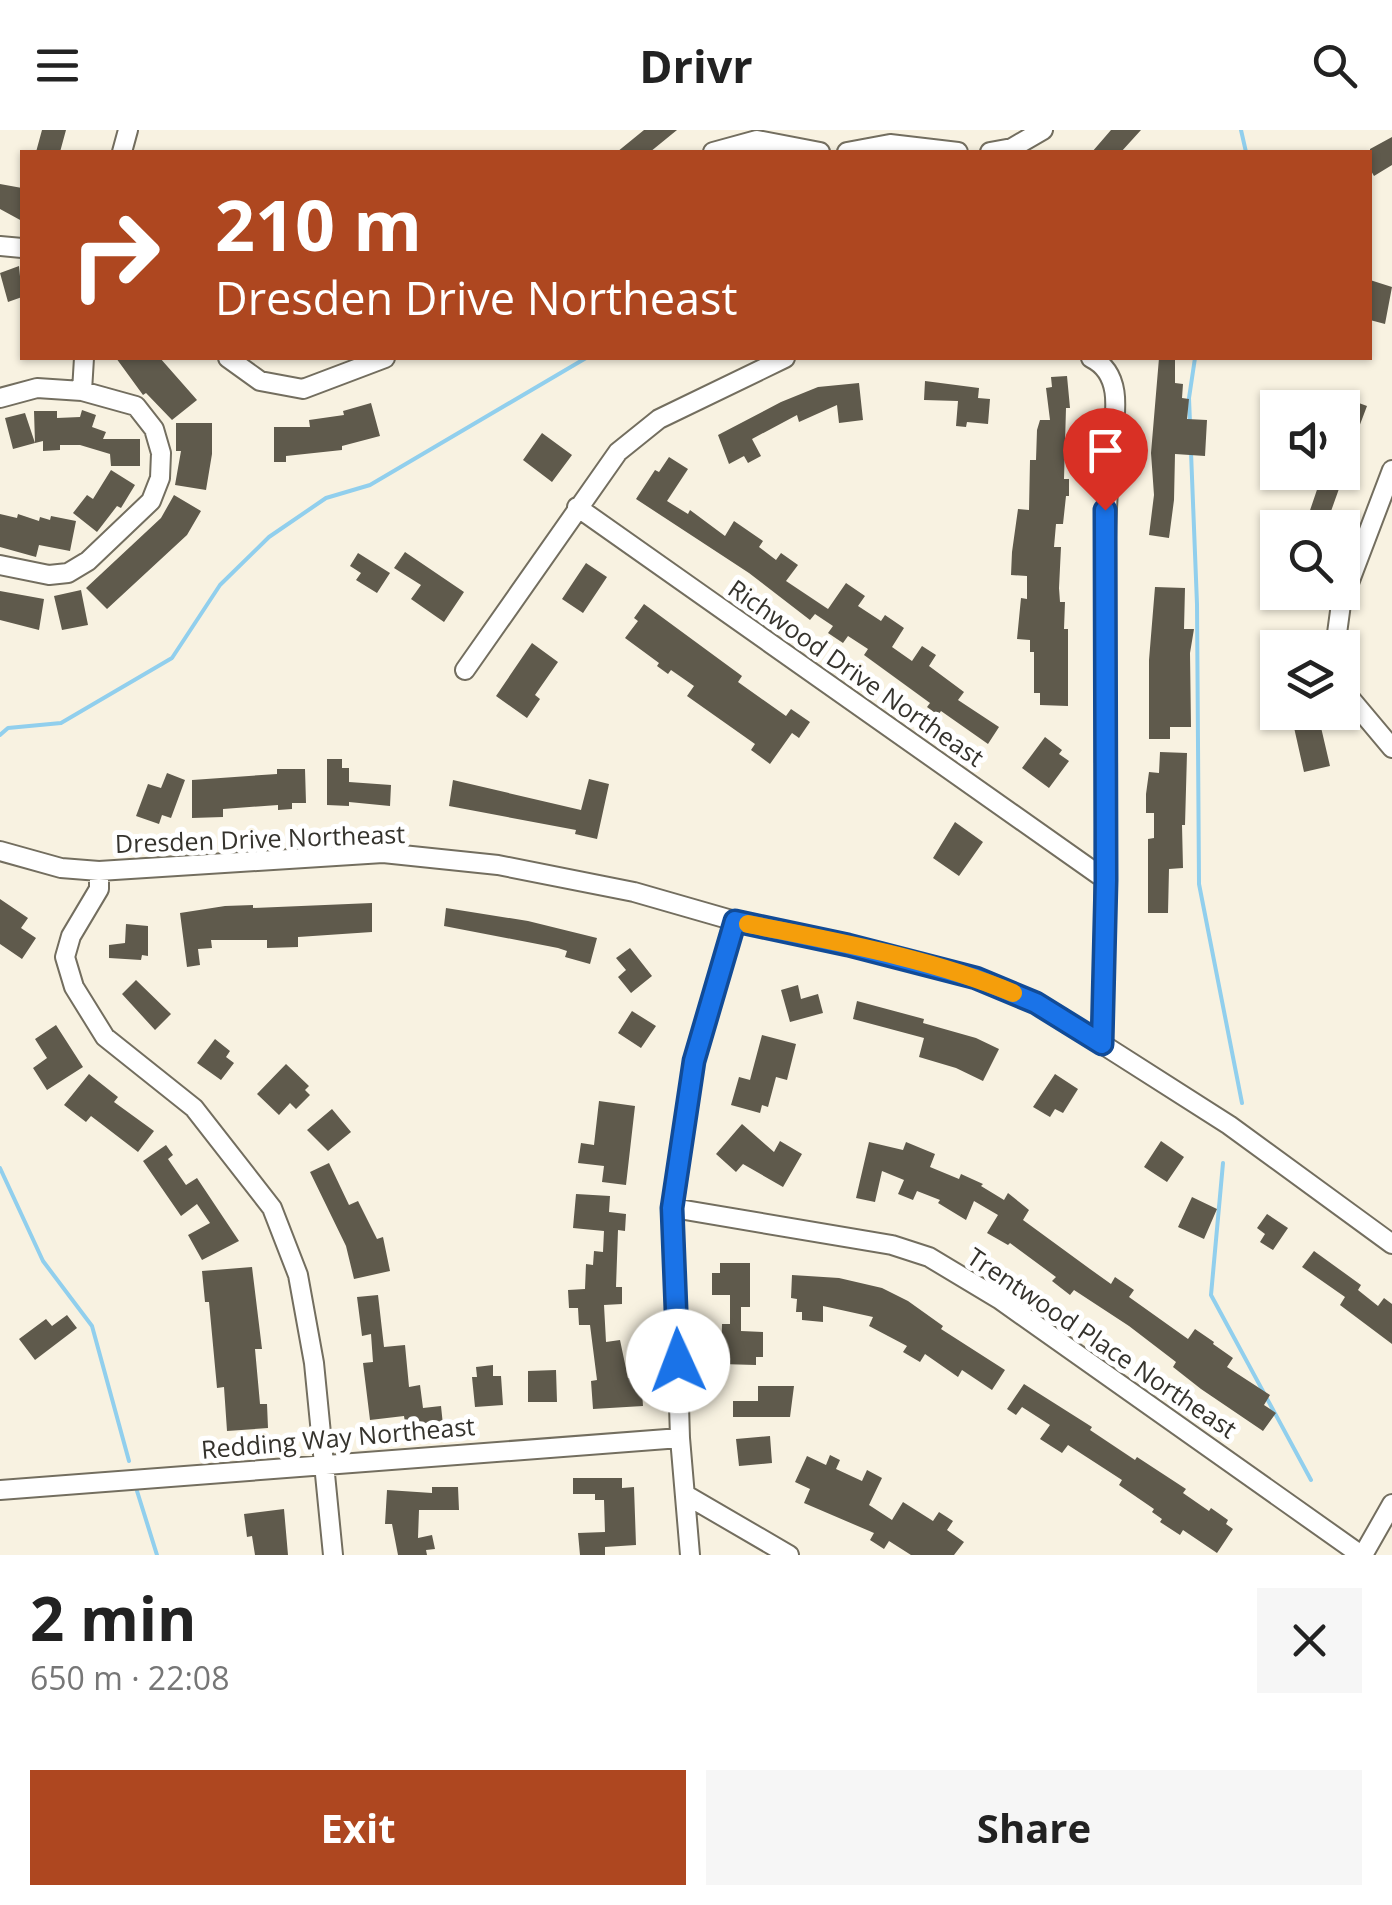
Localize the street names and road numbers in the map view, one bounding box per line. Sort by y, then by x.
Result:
street label: Richwood Drive Northeast [722,571,991,774]
street label: Dresden Drive Northeast [114,816,406,860]
street label: Trentwood Place Northeast [961,1239,1244,1445]
street label: Redding Way Northeast [200,1408,476,1466]

